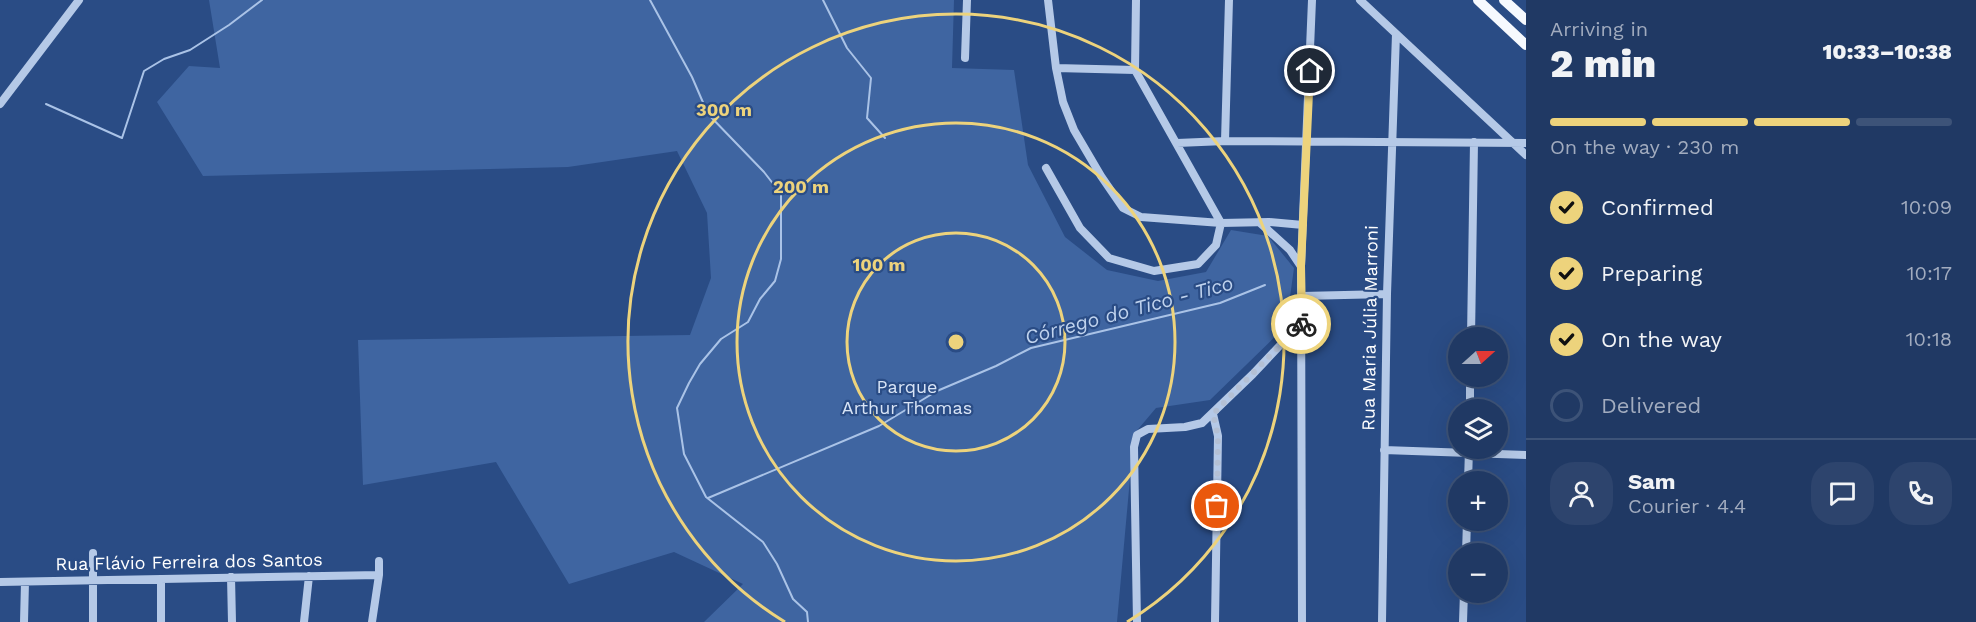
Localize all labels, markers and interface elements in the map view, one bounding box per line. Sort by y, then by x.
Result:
text: Arriving in [1550,17,1648,41]
text: 10:33–10:38 [1823,39,1952,64]
text: 2 min [1550,41,1656,86]
pin [1284,45,1335,96]
icon: home [1293,54,1326,87]
text: 300 m [696,99,752,120]
text: On the way · 230 m [1550,135,1739,159]
text: 200 m [773,176,829,197]
icon: check [1550,191,1583,224]
text: Confirmed [1601,195,1714,220]
text: 10:09 [1901,195,1952,219]
street label: Rua Maria Júlia Marroni [1357,225,1382,431]
text: 100 m [852,254,906,275]
icon: check [1550,257,1583,290]
text: Preparing [1601,261,1702,286]
text: 10:17 [1907,261,1952,285]
water label: Córrego do Tico - Tico [1022,271,1236,349]
courier [1271,294,1331,354]
icon: bike [1285,308,1318,341]
icon: check [1550,323,1583,356]
north arrow [1448,327,1508,387]
map controls [1448,327,1508,603]
text: On the way [1601,327,1722,352]
text: 10:18 [1906,327,1952,351]
centre of rings [946,332,966,352]
park label: Parque Arthur Thomas [842,376,972,418]
text: Delivered [1601,393,1701,418]
button: layers [1448,399,1508,459]
button: person [1550,462,1613,525]
button: chat [1811,462,1874,525]
button: phone [1889,462,1952,525]
text: Sam [1628,469,1676,494]
button: + [1448,471,1508,531]
pin [1191,480,1242,531]
icon: bag [1200,489,1233,522]
text: Courier · 4.4 [1628,494,1746,518]
button: − [1448,543,1508,603]
street label: Rua Flávio Ferreira dos Santos [55,549,323,574]

